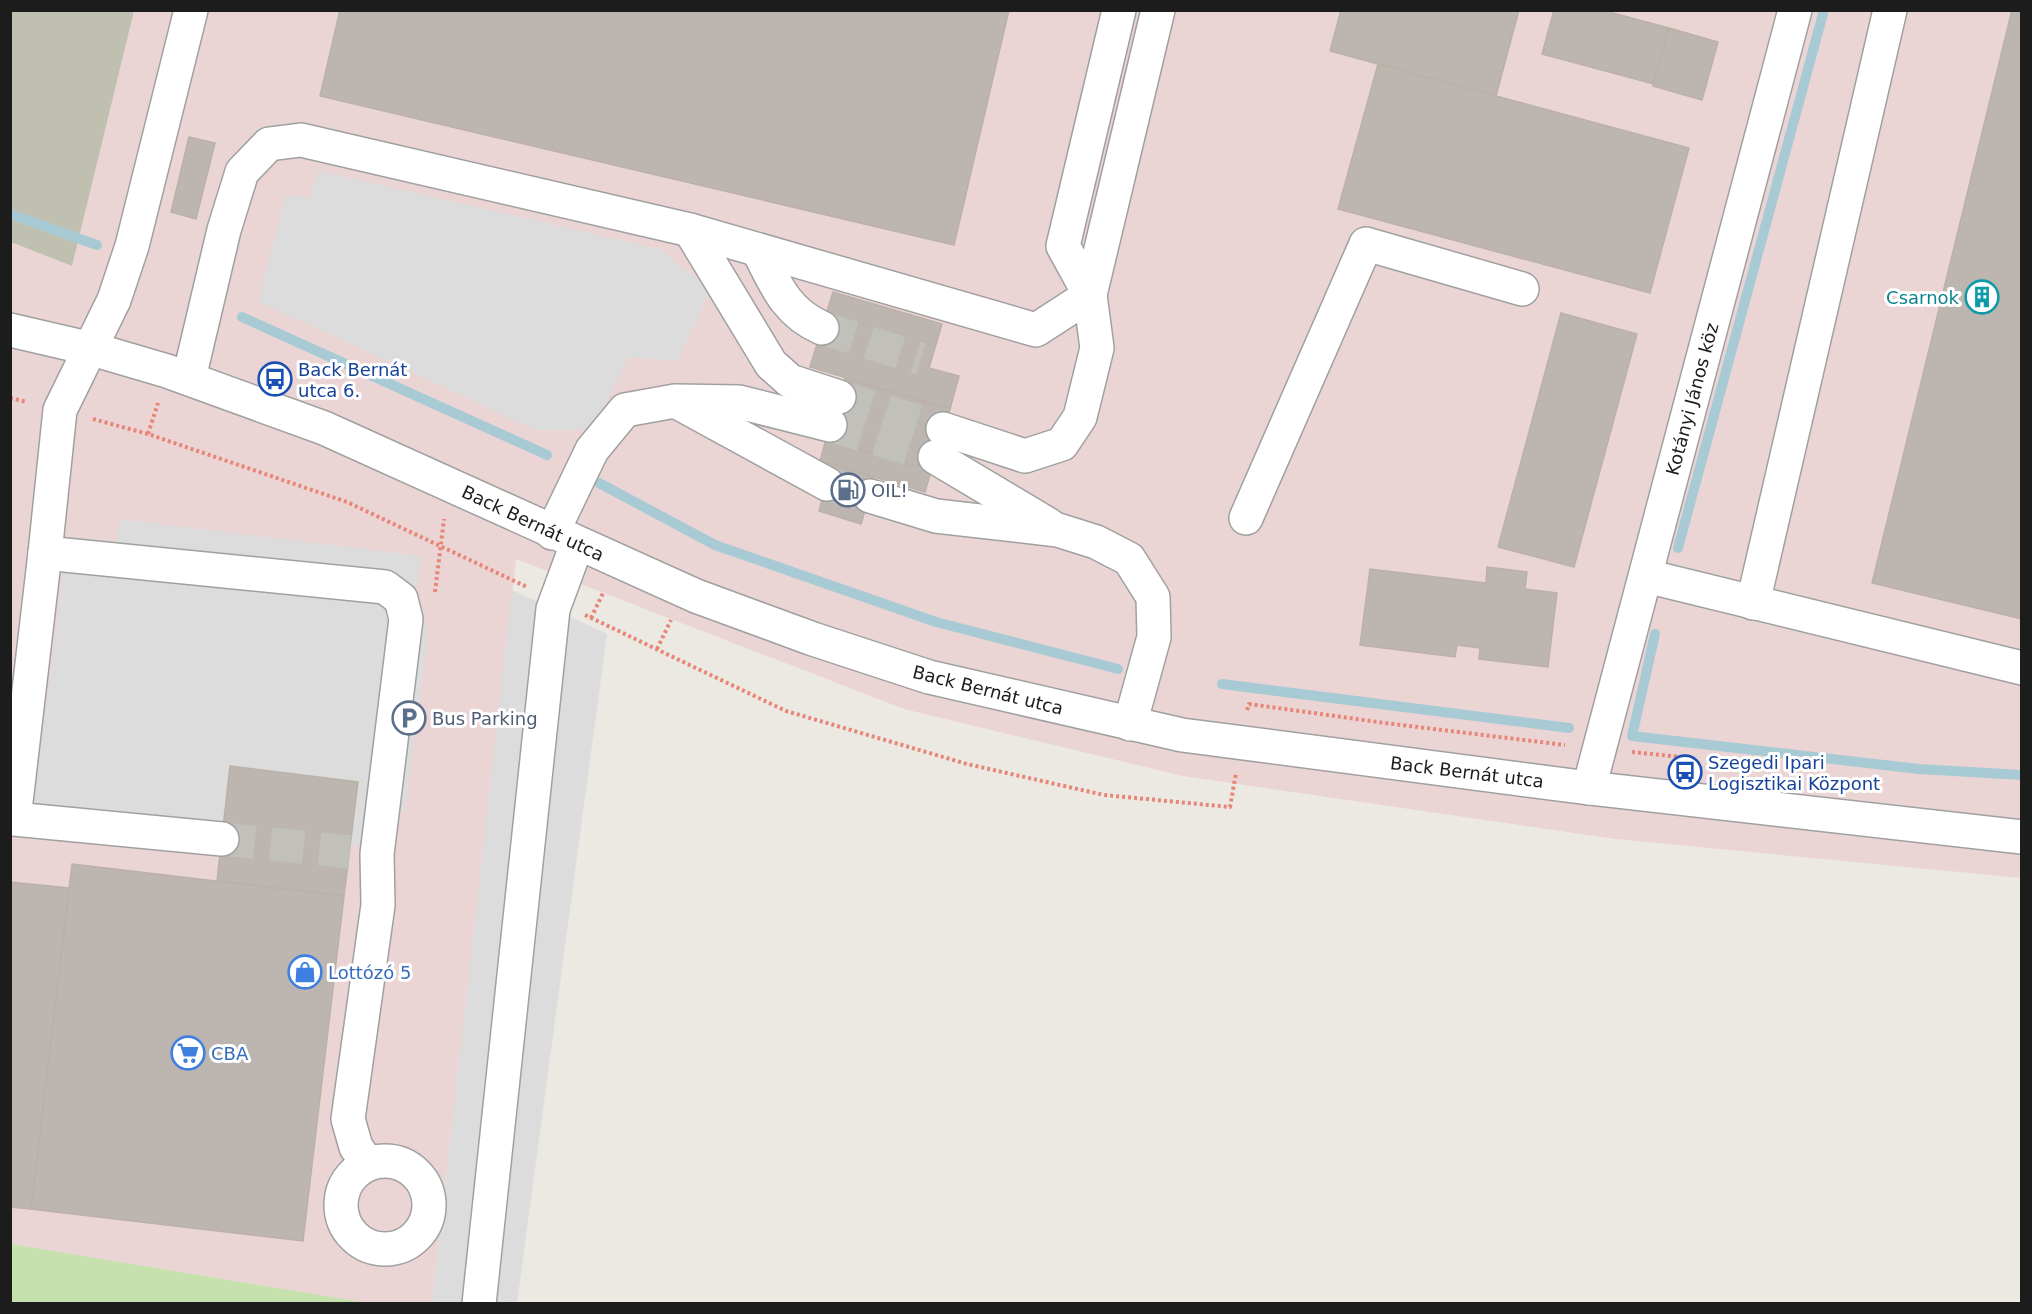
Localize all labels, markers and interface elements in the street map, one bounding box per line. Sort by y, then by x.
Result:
building icon: Csarnok [1964,279,2000,315]
place label: Csarnok [1886,287,1960,308]
street label: Kotányi János köz [1662,321,1722,477]
place label: Back Bernát utca 6. [298,359,407,401]
bus stop icon: Back Bernát utca 6. [257,361,293,397]
fuel station icon: OIL! [830,472,866,508]
place label: OIL! [871,480,908,501]
street label: Back Bernát utca [459,481,607,565]
street label: Back Bernát utca [910,661,1066,719]
parking icon: Bus Parking [391,700,427,736]
place label: Bus Parking [432,708,538,729]
street label: Back Bernát utca [1389,752,1545,792]
place label: Szegedi Ipari Logisztikai Központ [1708,752,1880,794]
bus stop icon: Szegedi Ipari Logisztikai Központ [1667,754,1703,790]
shop icon: Lottózó 5 [287,954,323,990]
place label: Lottózó 5 [328,962,412,983]
supermarket icon: CBA [170,1035,206,1071]
place label: CBA [211,1043,249,1064]

